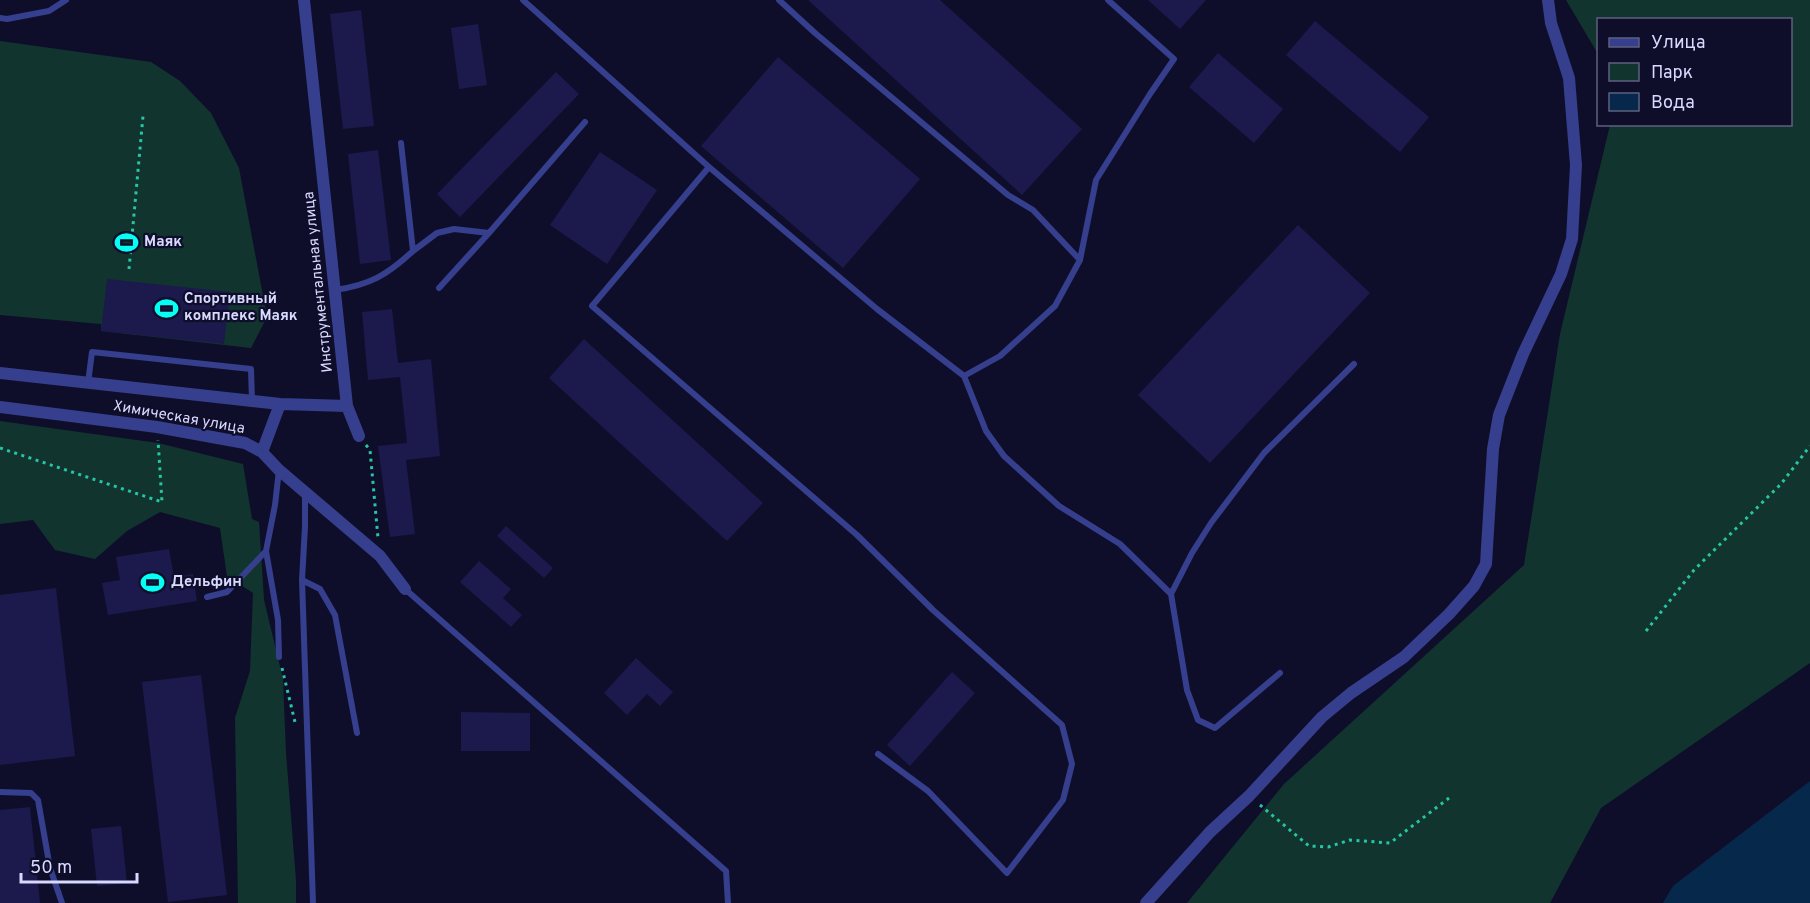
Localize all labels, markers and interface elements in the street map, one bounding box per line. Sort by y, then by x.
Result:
legend [1597,18,1792,126]
text: Улица [1651,32,1705,55]
text: Парк [1651,62,1693,85]
text: Вода [1651,92,1695,115]
street label: Инструментальная улица [300,191,338,373]
sports icon: Маяк [113,229,139,255]
place label: Маяк [144,233,182,252]
place label: Спортивный комплекс Маяк [184,290,298,326]
sports icon: Спортивный комплекс Маяк [153,295,179,321]
street label: Химическая улица [112,397,246,439]
sports icon: Дельфин [140,569,166,595]
place label: Дельфин [171,573,242,592]
scale bar [21,846,136,884]
text: 50 m [30,857,72,880]

